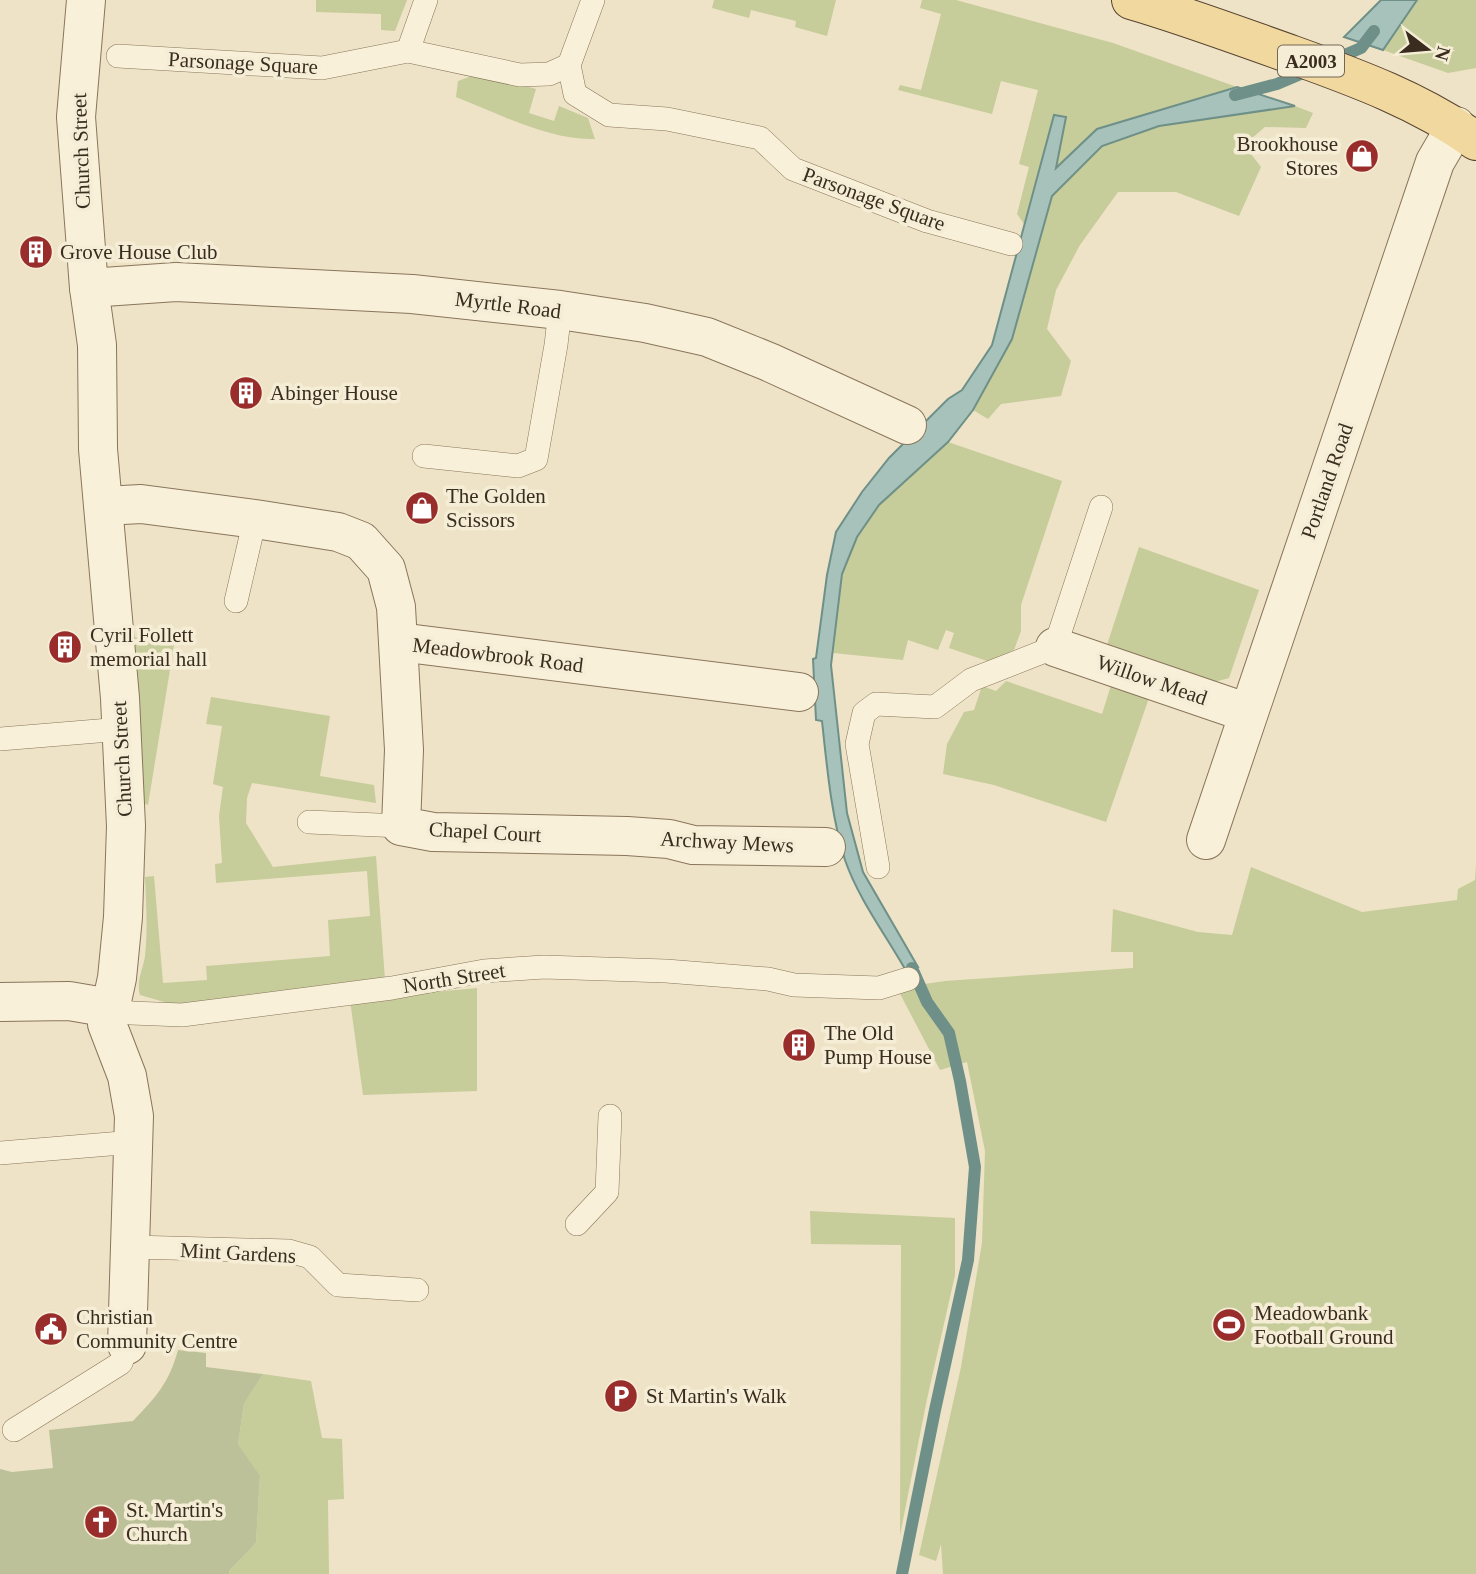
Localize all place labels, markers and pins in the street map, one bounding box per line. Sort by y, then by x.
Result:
place label: Brookhouse Stores [1237,132,1338,180]
shop icon: Brookhouse Stores [1343,137,1381,175]
building icon: Grove House Club [17,233,55,271]
place label: Grove House Club [60,240,217,264]
building icon: Abinger House [227,374,265,412]
place label: Abinger House [270,381,398,405]
place label: The Golden Scissors [446,484,546,532]
shop icon: The Golden Scissors [403,489,441,527]
place label: Cyril Follett memorial hall [90,623,207,671]
building icon: Cyril Follett memorial hall [46,628,84,666]
place label: The Old Pump House [824,1021,932,1069]
building icon: The Old Pump House [780,1026,818,1064]
place label: Meadowbank Football Ground [1254,1301,1394,1349]
place label: Christian Community Centre [76,1305,238,1353]
sports icon: Meadowbank Football Ground [1210,1306,1248,1344]
public building icon: Christian Community Centre [32,1310,70,1348]
parking icon: St Martin's Walk [602,1377,640,1415]
place label: St Martin's Walk [646,1384,787,1408]
place label: St. Martin's Church [126,1498,223,1546]
church icon: St. Martin's Church [82,1503,120,1541]

